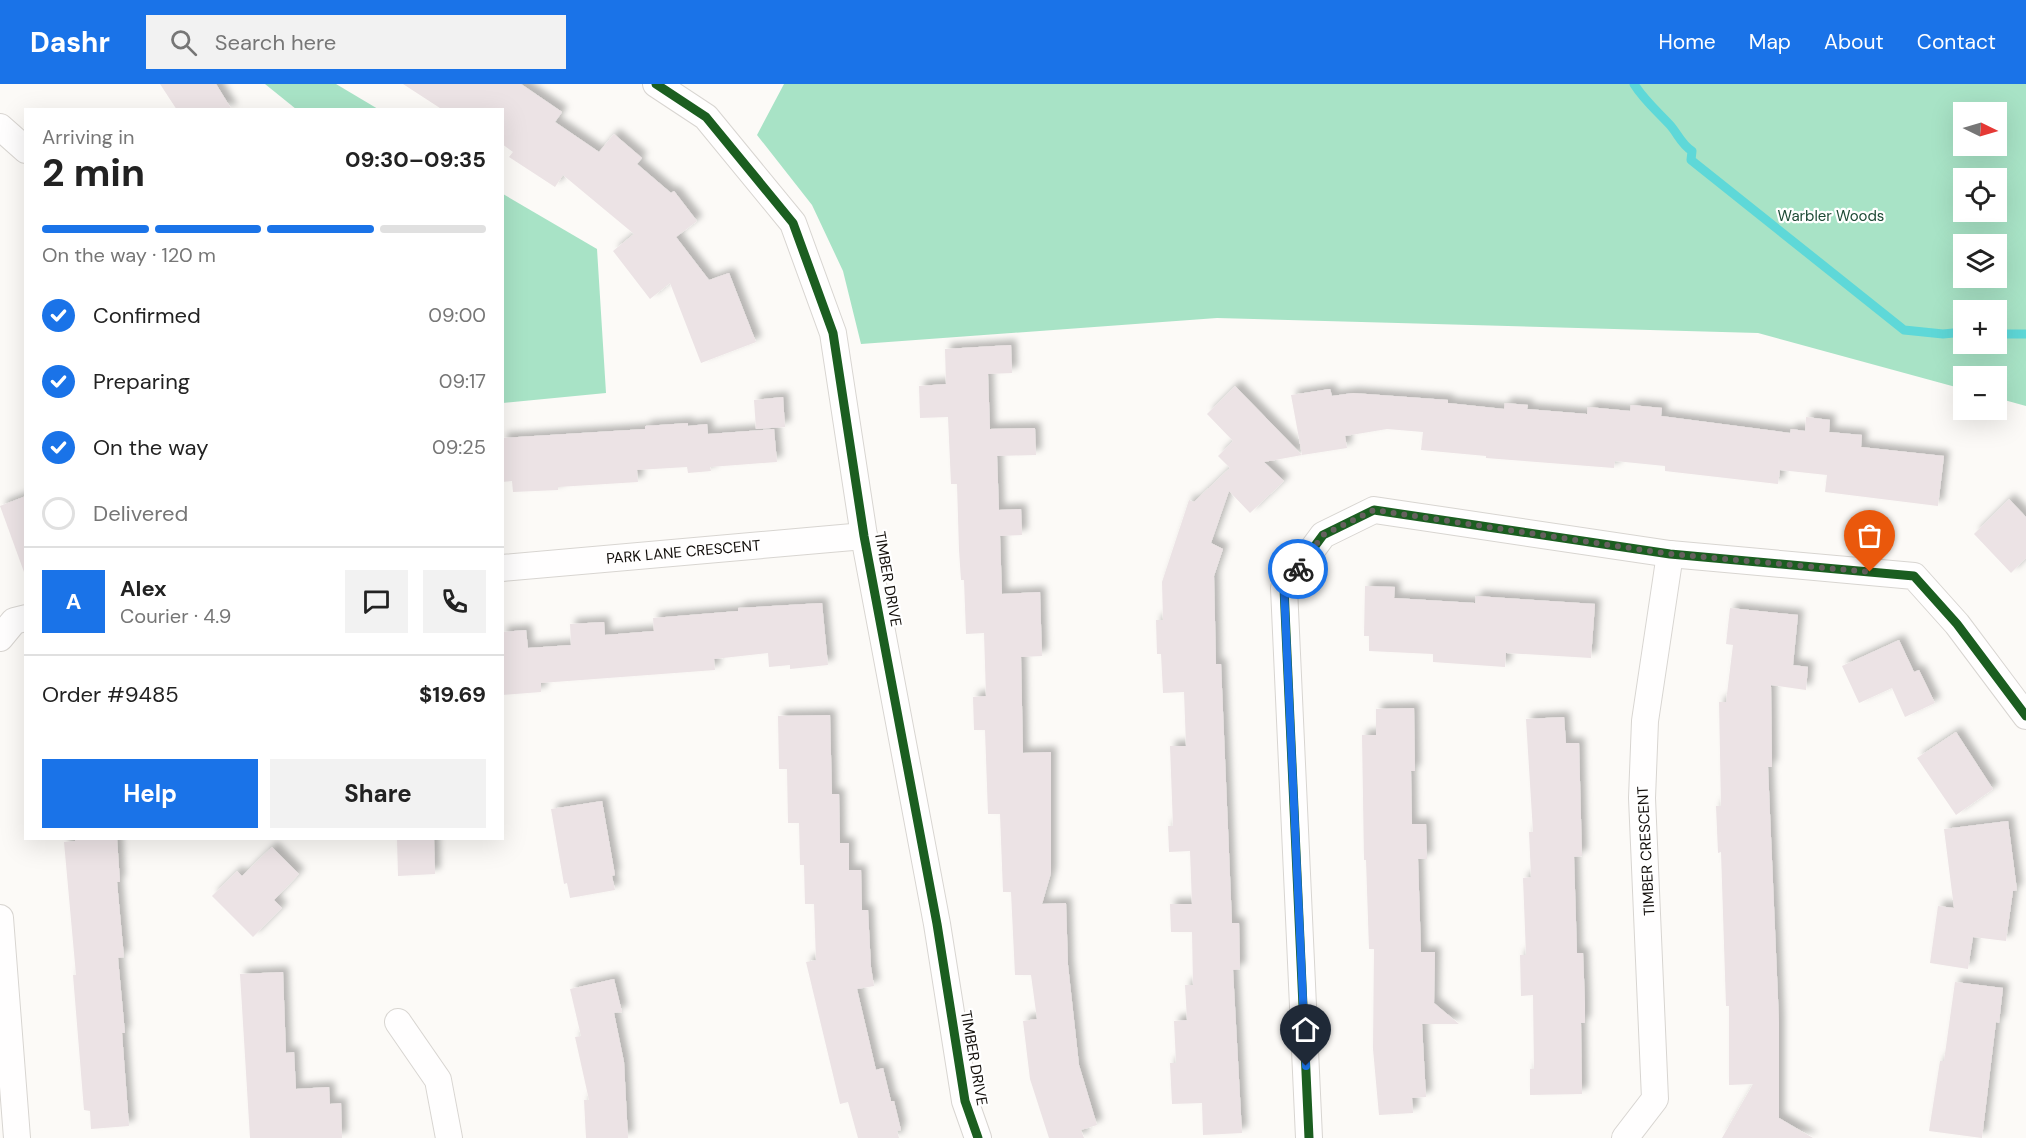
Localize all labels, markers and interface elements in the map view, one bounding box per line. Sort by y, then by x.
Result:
search box [146,15,566,69]
text: Dashr [30,24,110,61]
icon: search [167,26,200,59]
text: Search here [215,28,336,57]
text: Home [1658,28,1716,56]
text: Map [1749,28,1791,56]
text: About [1824,28,1884,56]
text: Contact [1917,28,1996,56]
north arrow [1953,102,2007,156]
map controls [1953,102,2007,420]
text: Arriving in [42,124,134,150]
text: 09:30–09:35 [345,145,486,174]
text: 2 min [42,147,145,198]
button: locate [1953,168,2007,222]
park label: Warbler Woods [1778,206,1884,226]
button: layers [1953,234,2007,288]
text: On the way · 120 m [42,242,216,268]
icon: check [42,299,75,332]
button: + [1953,300,2007,354]
text: Confirmed [93,301,201,330]
text: 09:00 [428,302,486,328]
icon: check [42,365,75,398]
button: − [1953,366,2007,420]
text: Preparing [93,367,190,396]
text: 09:17 [439,368,486,394]
icon: check [42,431,75,464]
text: On the way [93,433,208,462]
text: 09:25 [432,434,486,460]
text: Delivered [93,499,188,528]
pin [1844,510,1895,572]
icon: bag [1853,519,1886,552]
street label: TIMBER DRIVE [870,530,906,628]
street label: PARK LANE CRESCENT [605,535,761,569]
courier [1268,539,1328,599]
icon: bike [1282,553,1315,586]
button: chat [345,570,408,633]
button: phone [423,570,486,633]
text: Alex [120,574,167,603]
text: A [66,587,81,616]
text: Courier · 4.9 [120,603,231,629]
text: Order #9485 [42,680,179,709]
text: $19.69 [419,680,486,709]
button: Help [42,759,258,828]
button: Share [270,759,486,828]
street label: TIMBER CRESCENT [1633,786,1659,916]
pin [1280,1004,1331,1066]
street label: TIMBER DRIVE [956,1009,992,1107]
icon: home [1289,1013,1322,1046]

